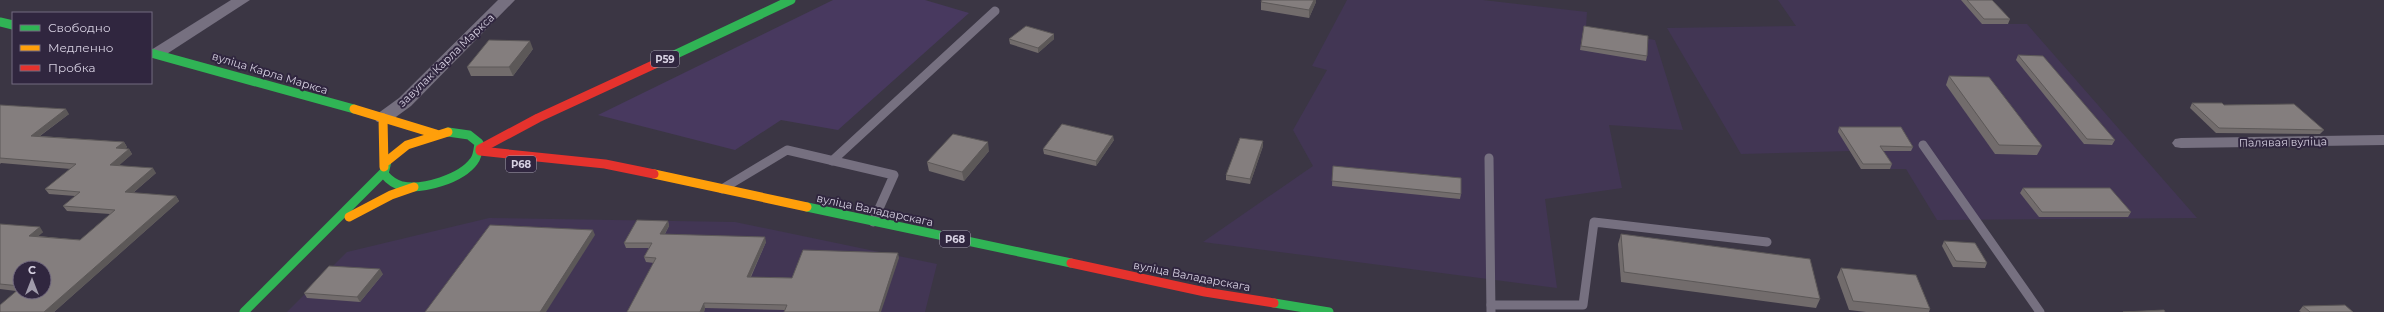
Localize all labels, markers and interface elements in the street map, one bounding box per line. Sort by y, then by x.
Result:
street label: завулак Карла Маркса [395,10,497,110]
legend [12,12,152,84]
text: Свободно [48,20,111,35]
text: Медленно [48,40,114,55]
street label: вуліца Карла Маркса [210,49,330,97]
road number: Р59 [651,51,679,67]
text: Пробка [48,60,96,75]
street label: Палявая вуліца [2239,134,2327,150]
road number: Р68 [506,156,536,172]
street label: вуліца Валадарскага [815,191,935,229]
road number: Р68 [940,231,970,247]
street label: вуліца Валадарскага [1132,258,1252,294]
north arrow [12,260,52,300]
text: С [28,263,36,277]

